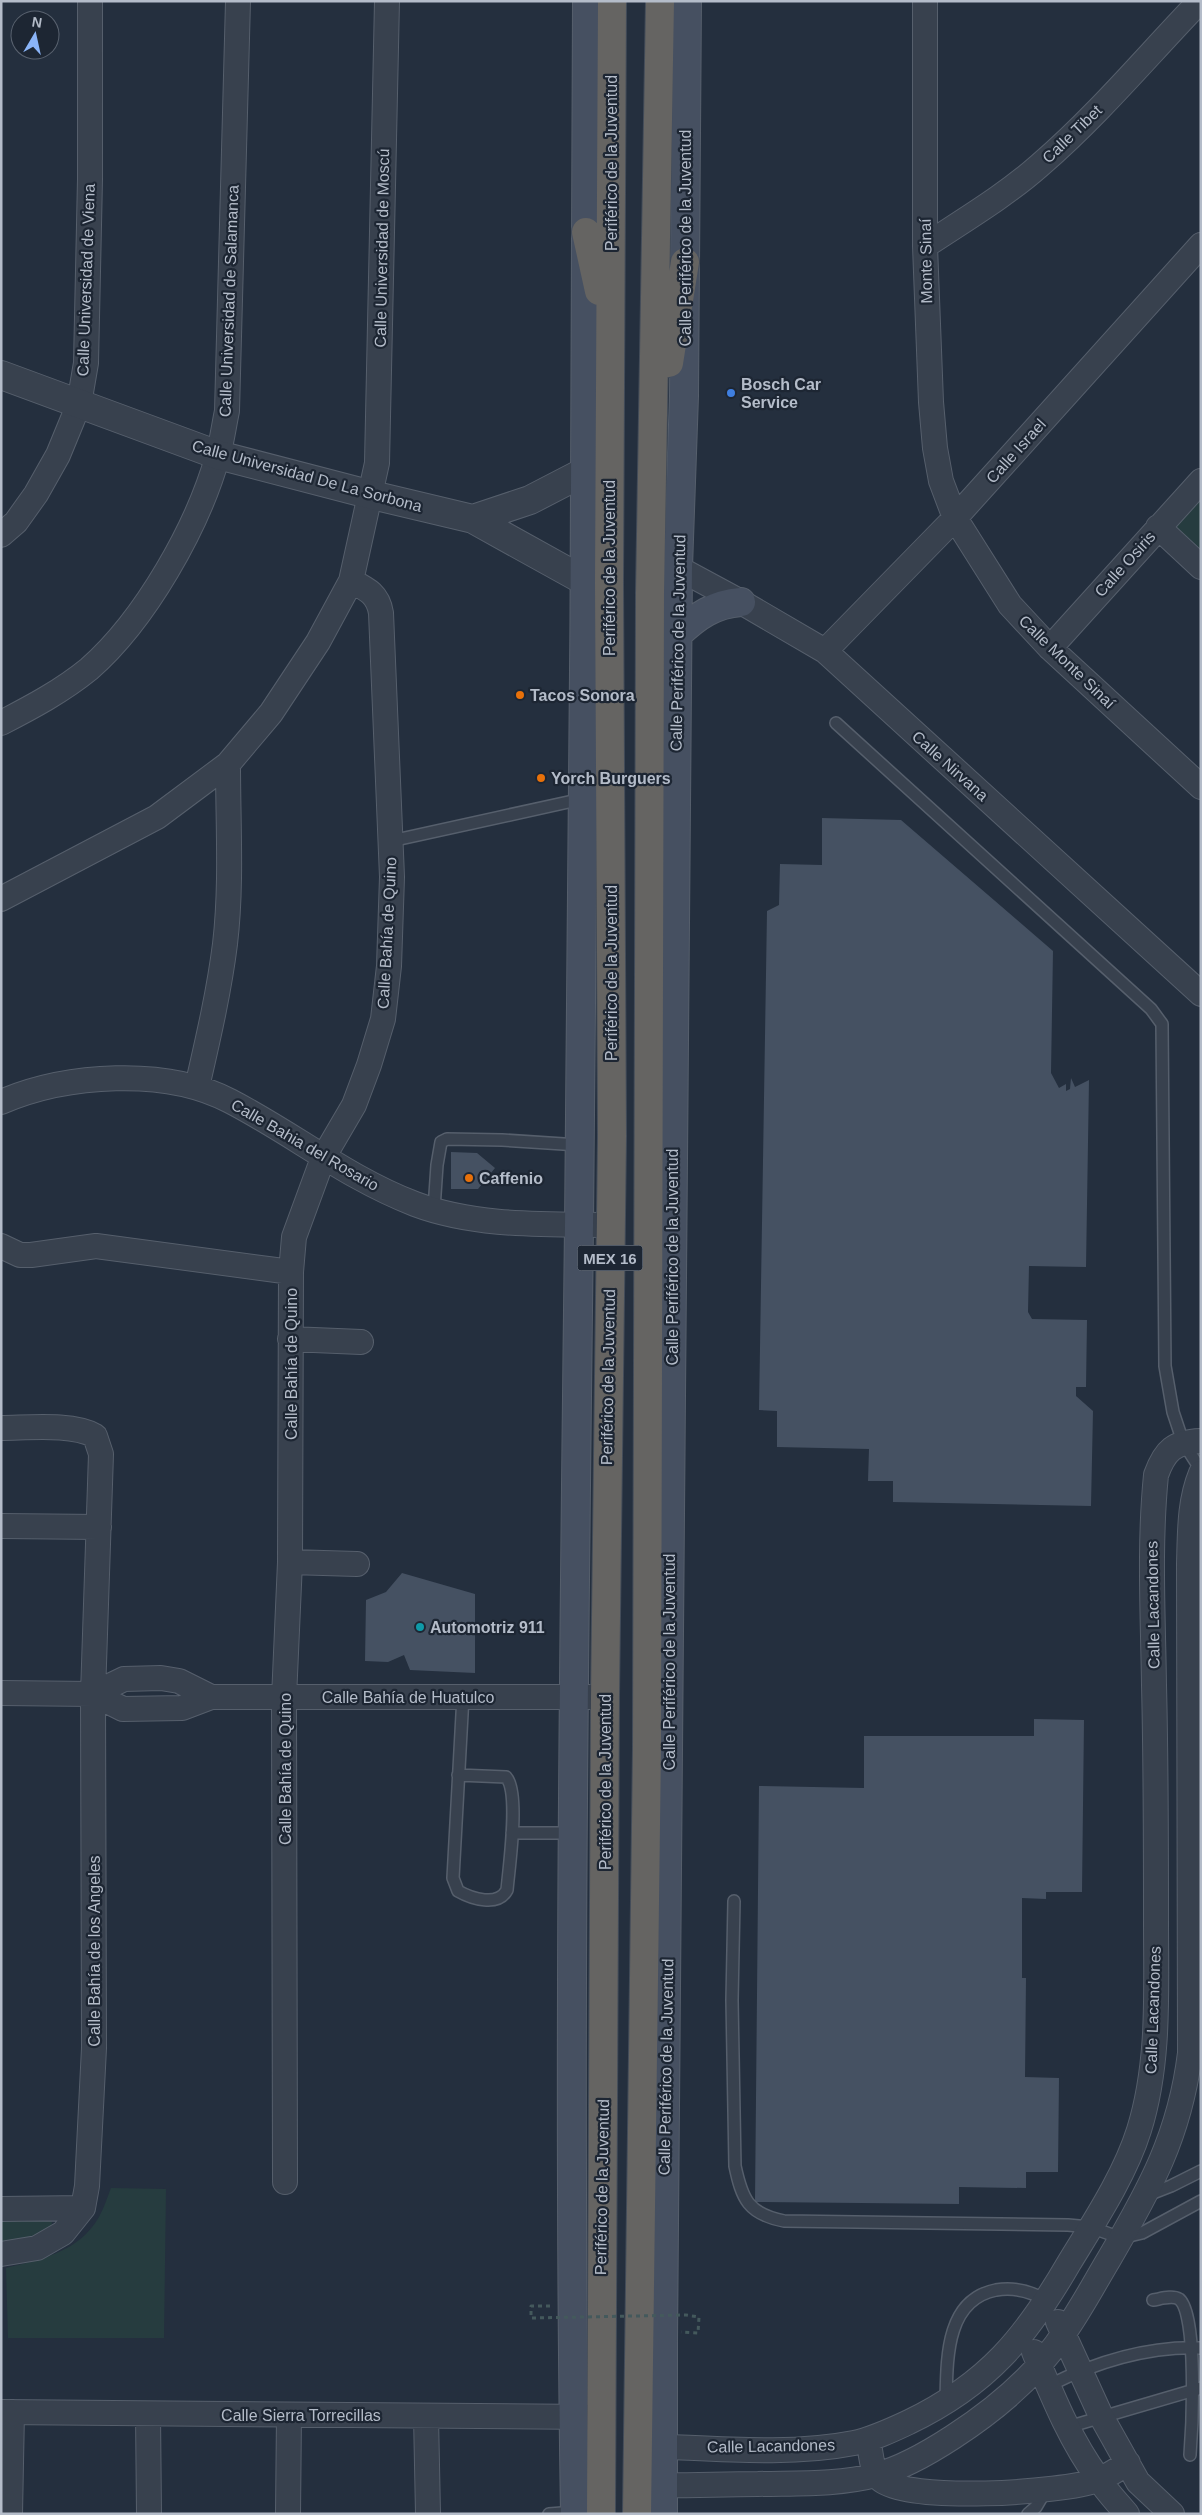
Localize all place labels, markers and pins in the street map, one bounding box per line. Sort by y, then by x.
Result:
place label: Bosch Car Service [741,376,821,411]
marker: Bosch Car Service [725,387,737,399]
place label: Tacos Sonora [530,687,635,704]
marker: Tacos Sonora [514,689,526,701]
place label: Yorch Burguers [551,770,671,787]
marker: Yorch Burguers [535,772,547,784]
place label: Caffenio [479,1170,543,1187]
marker: Caffenio [463,1172,475,1184]
place label: Automotriz 911 [430,1619,545,1636]
marker: Automotriz 911 [414,1621,426,1633]

